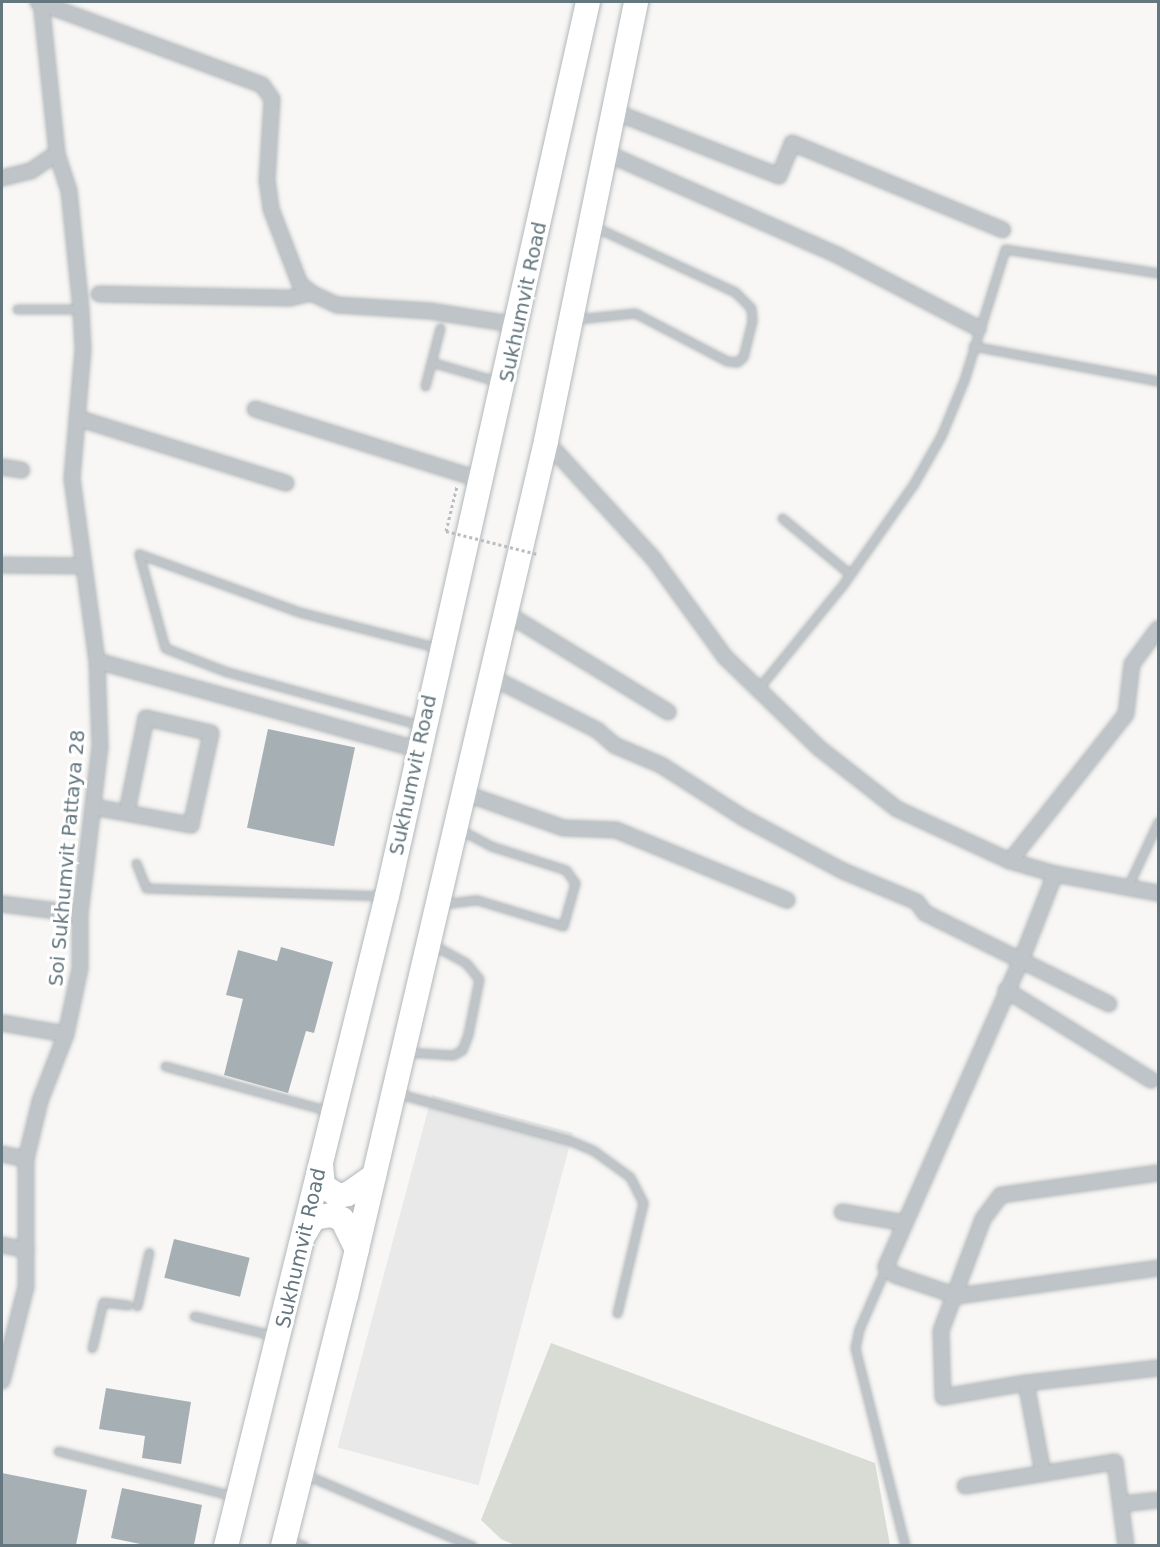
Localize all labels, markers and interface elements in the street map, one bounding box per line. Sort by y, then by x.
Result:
street label: Sukhumvit Road [494,220,552,384]
street label: Sukhumvit Road [384,693,442,857]
street label: Soi Sukhumvit Pattaya 28 [44,729,90,987]
street label: Sukhumvit Road [271,1166,331,1330]

